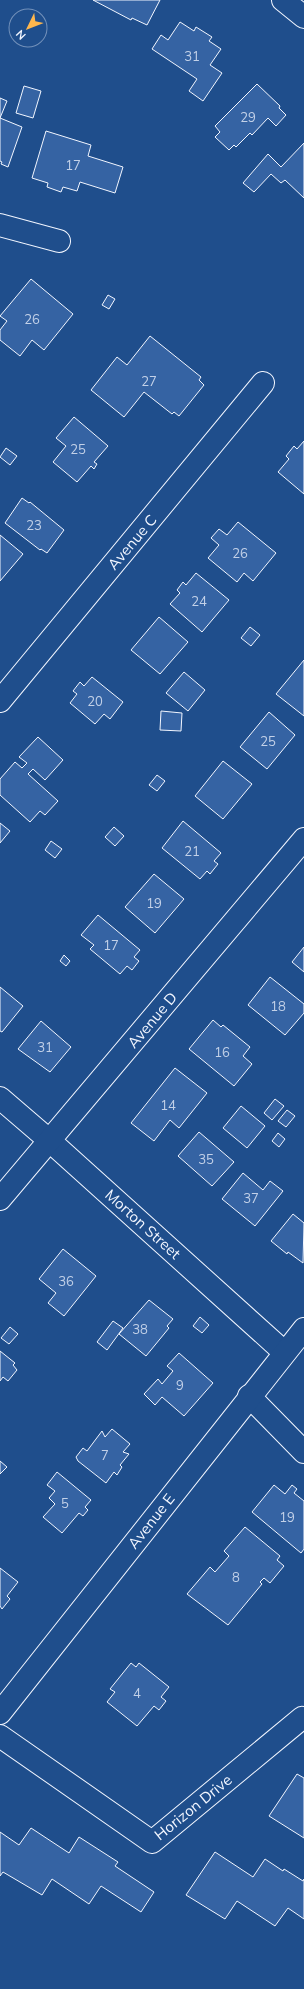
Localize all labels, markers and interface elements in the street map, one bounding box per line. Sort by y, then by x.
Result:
north arrow [8,8,48,48]
text: N [13,27,29,43]
house number: 31 [184,48,200,64]
house number: 29 [240,109,256,125]
house number: 17 [65,157,81,173]
house number: 26 [24,311,40,327]
house number: 27 [141,373,157,389]
house number: 25 [70,441,86,457]
street label: Avenue C [103,510,161,574]
house number: 23 [26,517,42,533]
house number: 26 [232,545,248,561]
house number: 24 [191,593,207,609]
house number: 20 [87,693,103,709]
house number: 25 [260,733,276,749]
house number: 21 [184,843,200,859]
house number: 19 [146,895,162,911]
house number: 17 [103,937,119,953]
street label: Avenue D [123,988,181,1052]
house number: 18 [270,998,286,1014]
house number: 31 [37,1039,53,1055]
house number: 16 [214,1044,230,1060]
house number: 14 [160,1097,176,1113]
house number: 35 [198,1151,214,1167]
street label: Morton Street [101,1185,185,1263]
house number: 37 [243,1190,259,1206]
house number: 36 [58,1273,74,1289]
house number: 38 [132,1321,148,1337]
house number: 9 [176,1377,184,1393]
house number: 7 [101,1447,109,1463]
street label: Avenue E [124,1489,179,1552]
house number: 5 [61,1495,69,1511]
house number: 19 [279,1509,295,1525]
house number: 8 [232,1569,240,1585]
house number: 4 [133,1685,141,1701]
street label: Horizon Drive [150,1770,236,1844]

